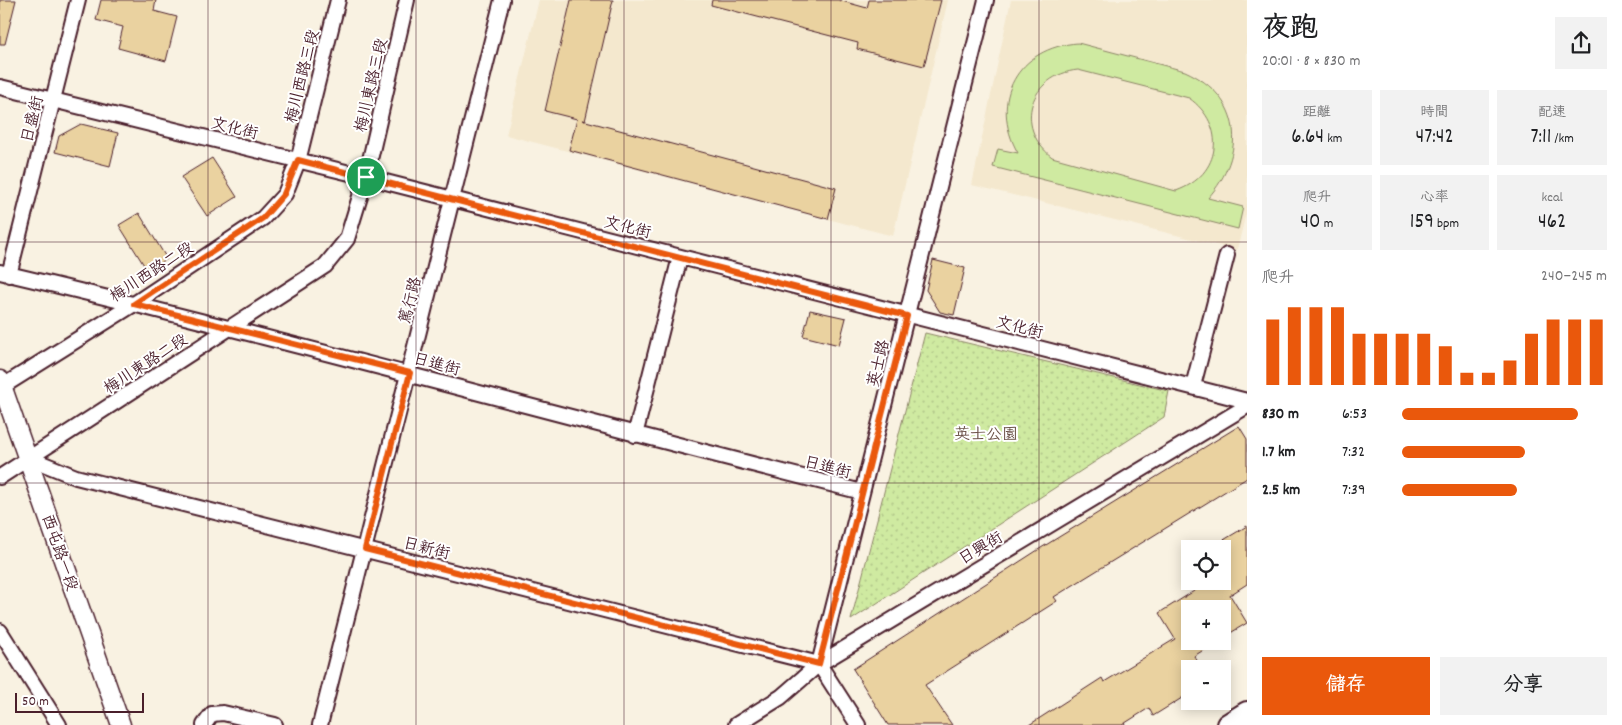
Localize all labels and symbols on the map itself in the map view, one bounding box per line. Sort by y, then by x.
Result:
street label: 梅川西路三段 [281,27,326,126]
street label: 梅川東路三段 [350,36,394,135]
street label: 日盛街 [16,94,50,146]
street label: 文化街 [208,112,260,146]
pin [345,156,387,198]
street label: 文化街 [601,211,653,245]
street label: 梅川西路二段 [106,237,199,309]
street label: 篤行路 [394,275,428,327]
street label: 文化街 [993,311,1045,345]
street label: 梅川東路二段 [100,329,193,401]
street label: 英士路 [862,338,896,390]
street label: 日進街 [410,348,463,383]
park label: 英士公園 [954,424,1018,447]
street label: 日進街 [801,451,853,485]
street label: 西屯路一段 [35,511,83,594]
street label: 日興街 [955,527,1008,571]
street label: 日新街 [400,532,452,566]
scale bar [15,690,144,713]

